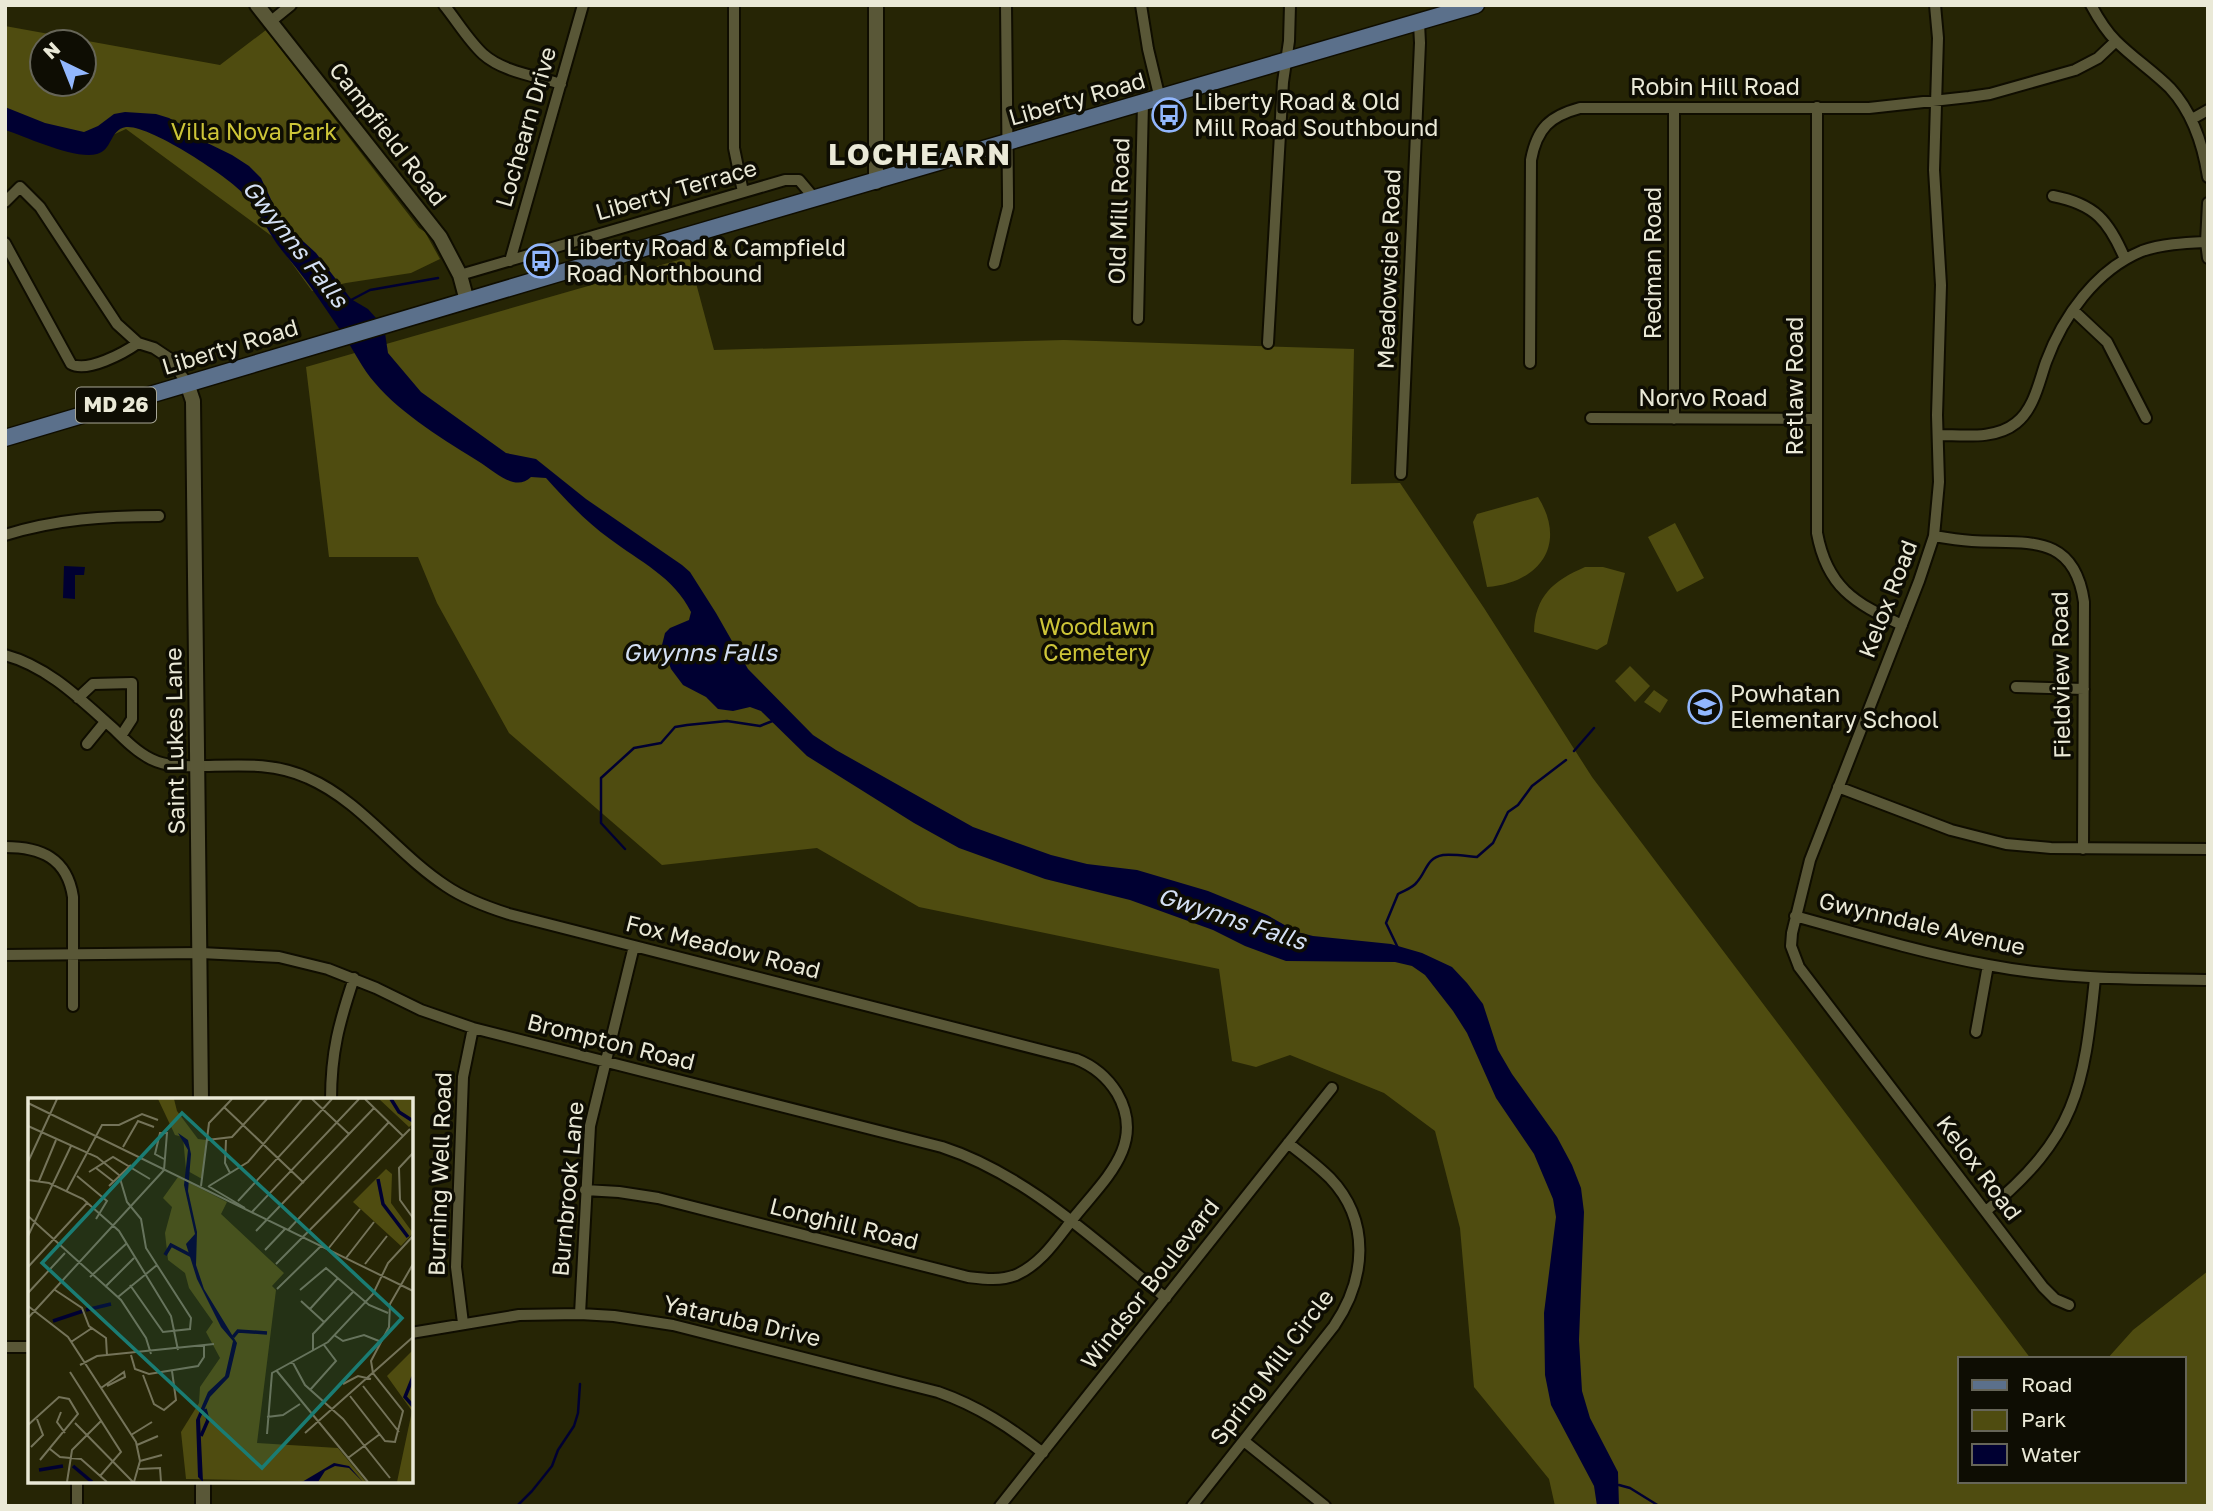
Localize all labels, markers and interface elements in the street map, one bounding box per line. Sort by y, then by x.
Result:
north arrow [28,28,98,98]
text: N [38,37,64,64]
street label: Lochearn Drive [489,43,561,210]
street label: Campfield Road [324,56,453,211]
street label: Liberty Road [1005,65,1148,131]
street label: Robin Hill Road [1630,72,1800,100]
place label: Liberty Road & Old Mill Road Southbound [1194,87,1438,141]
bus stop icon: Liberty Road & Old Mill Road Southbound [1150,96,1188,134]
park label: Villa Nova Park [171,117,337,145]
district label: LOCHEARN [828,136,1012,172]
street label: Old Mill Road [1101,137,1135,285]
street label: Liberty Terrace [592,153,760,225]
street label: Meadowside Road [1371,168,1405,370]
water label: Gwynns Falls [237,173,356,314]
street label: Redman Road [1638,187,1666,339]
place label: Liberty Road & Campfield Road Northbound [566,233,846,287]
bus stop icon: Liberty Road & Campfield Road Northbound [522,242,560,280]
street label: Liberty Road [158,312,301,380]
street label: Retlaw Road [1780,317,1808,455]
street label: Norvo Road [1638,383,1768,411]
road number: MD 26 [76,388,156,422]
street label: Kelox Road [1852,536,1922,662]
street label: Fieldview Road [2045,591,2075,759]
park label: Woodlawn Cemetery [1039,612,1155,666]
water label: Gwynns Falls [623,637,778,667]
street label: Saint Lukes Lane [158,647,190,835]
place label: Powhatan Elementary School [1730,679,1939,733]
school or university icon: Powhatan Elementary School [1686,688,1724,726]
water label: Gwynns Falls [1154,880,1311,956]
street label: Gwynndale Avenue [1816,886,2028,960]
street label: Fox Meadow Road [623,908,824,984]
street label: Brompton Road [525,1007,698,1075]
street label: Burning Well Road [421,1072,457,1276]
inset map [28,1098,413,1483]
street label: Burnbrook Lane [545,1100,589,1278]
street label: Kelox Road [1931,1109,2028,1225]
street label: Longhill Road [767,1191,921,1255]
street label: Windsor Boulevard [1074,1193,1224,1374]
street label: Spring Mill Circle [1203,1283,1339,1450]
street label: Yataruba Drive [661,1288,824,1352]
legend [1958,1357,2185,1483]
text: Road [2021,1371,2072,1397]
text: Park [2021,1406,2067,1432]
text: Water [2021,1441,2081,1467]

